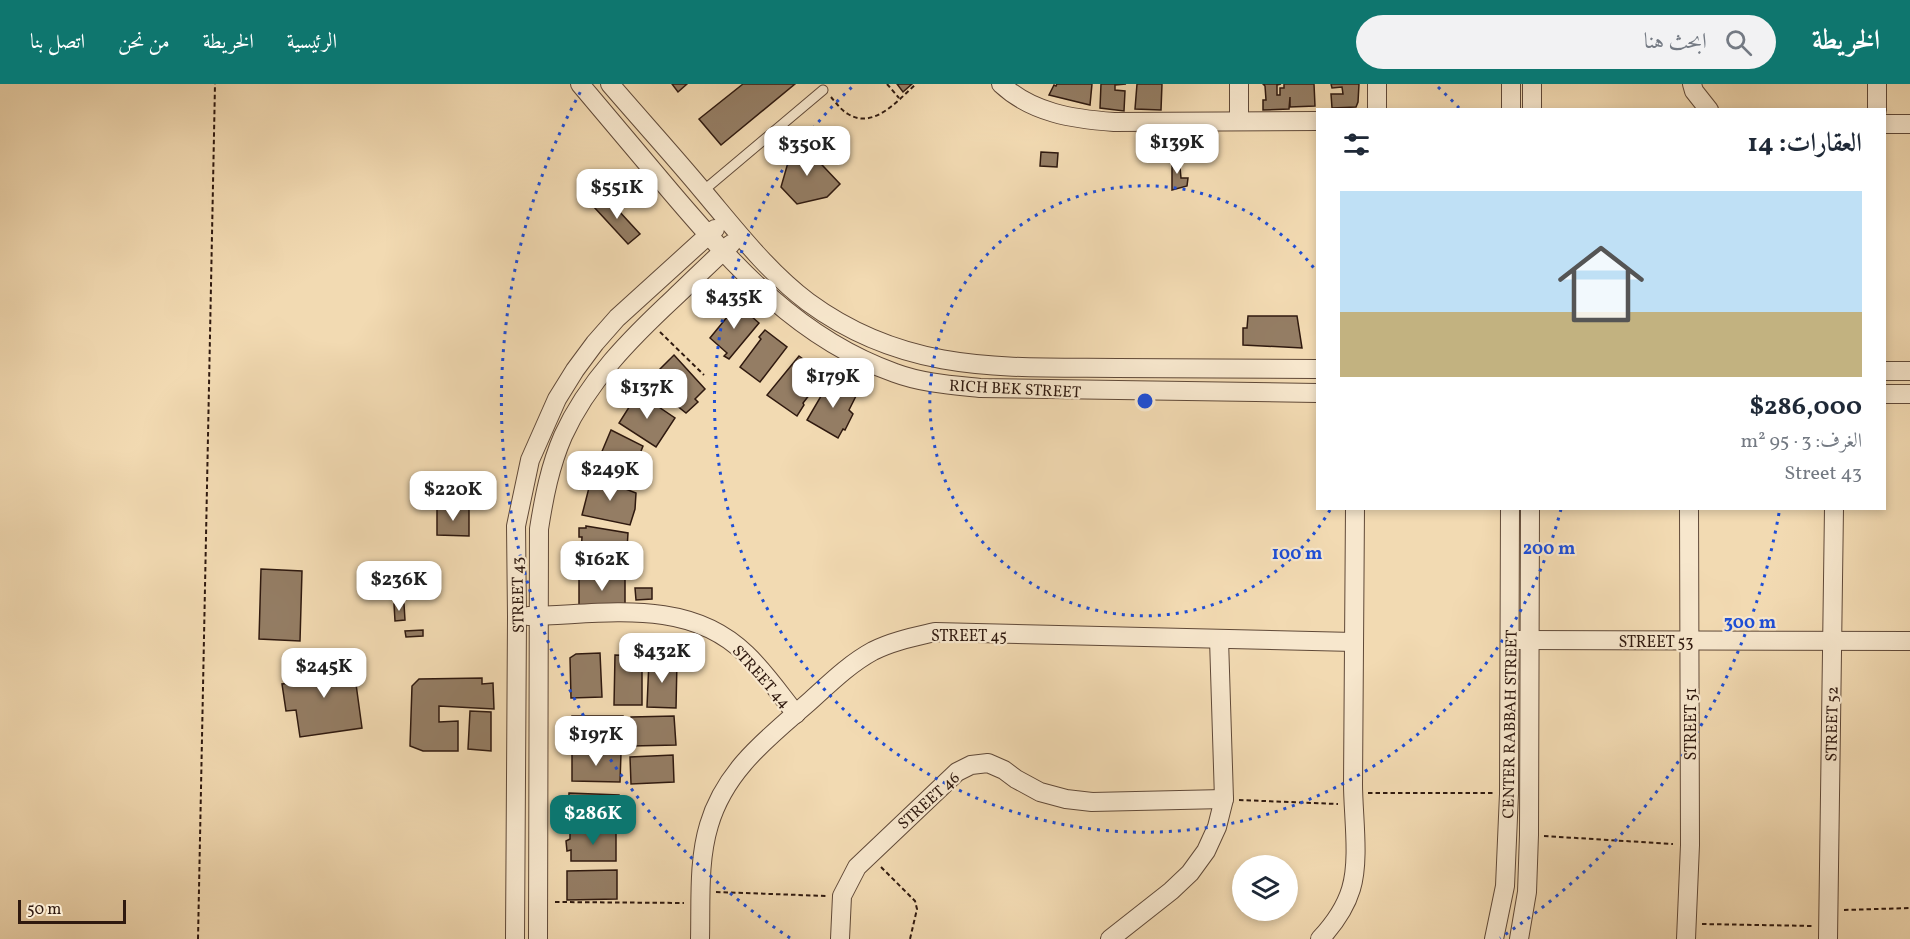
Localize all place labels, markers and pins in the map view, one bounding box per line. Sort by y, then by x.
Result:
pin: $139K [1135,124,1219,175]
pin: $350K [765,126,849,177]
pin: $551K [575,169,659,220]
pin: $435K [692,279,776,330]
pin: $179K [791,358,875,409]
pin: $137K [605,369,689,420]
centre of rings [1135,391,1155,411]
pin: $249K [568,451,652,502]
pin: $220K [411,471,495,522]
pin: $162K [560,541,644,592]
pin: $236K [357,561,441,612]
pin: $432K [620,633,704,684]
pin: $245K [282,648,366,699]
pin: $197K [554,716,638,767]
pin: $286K [551,795,635,846]

